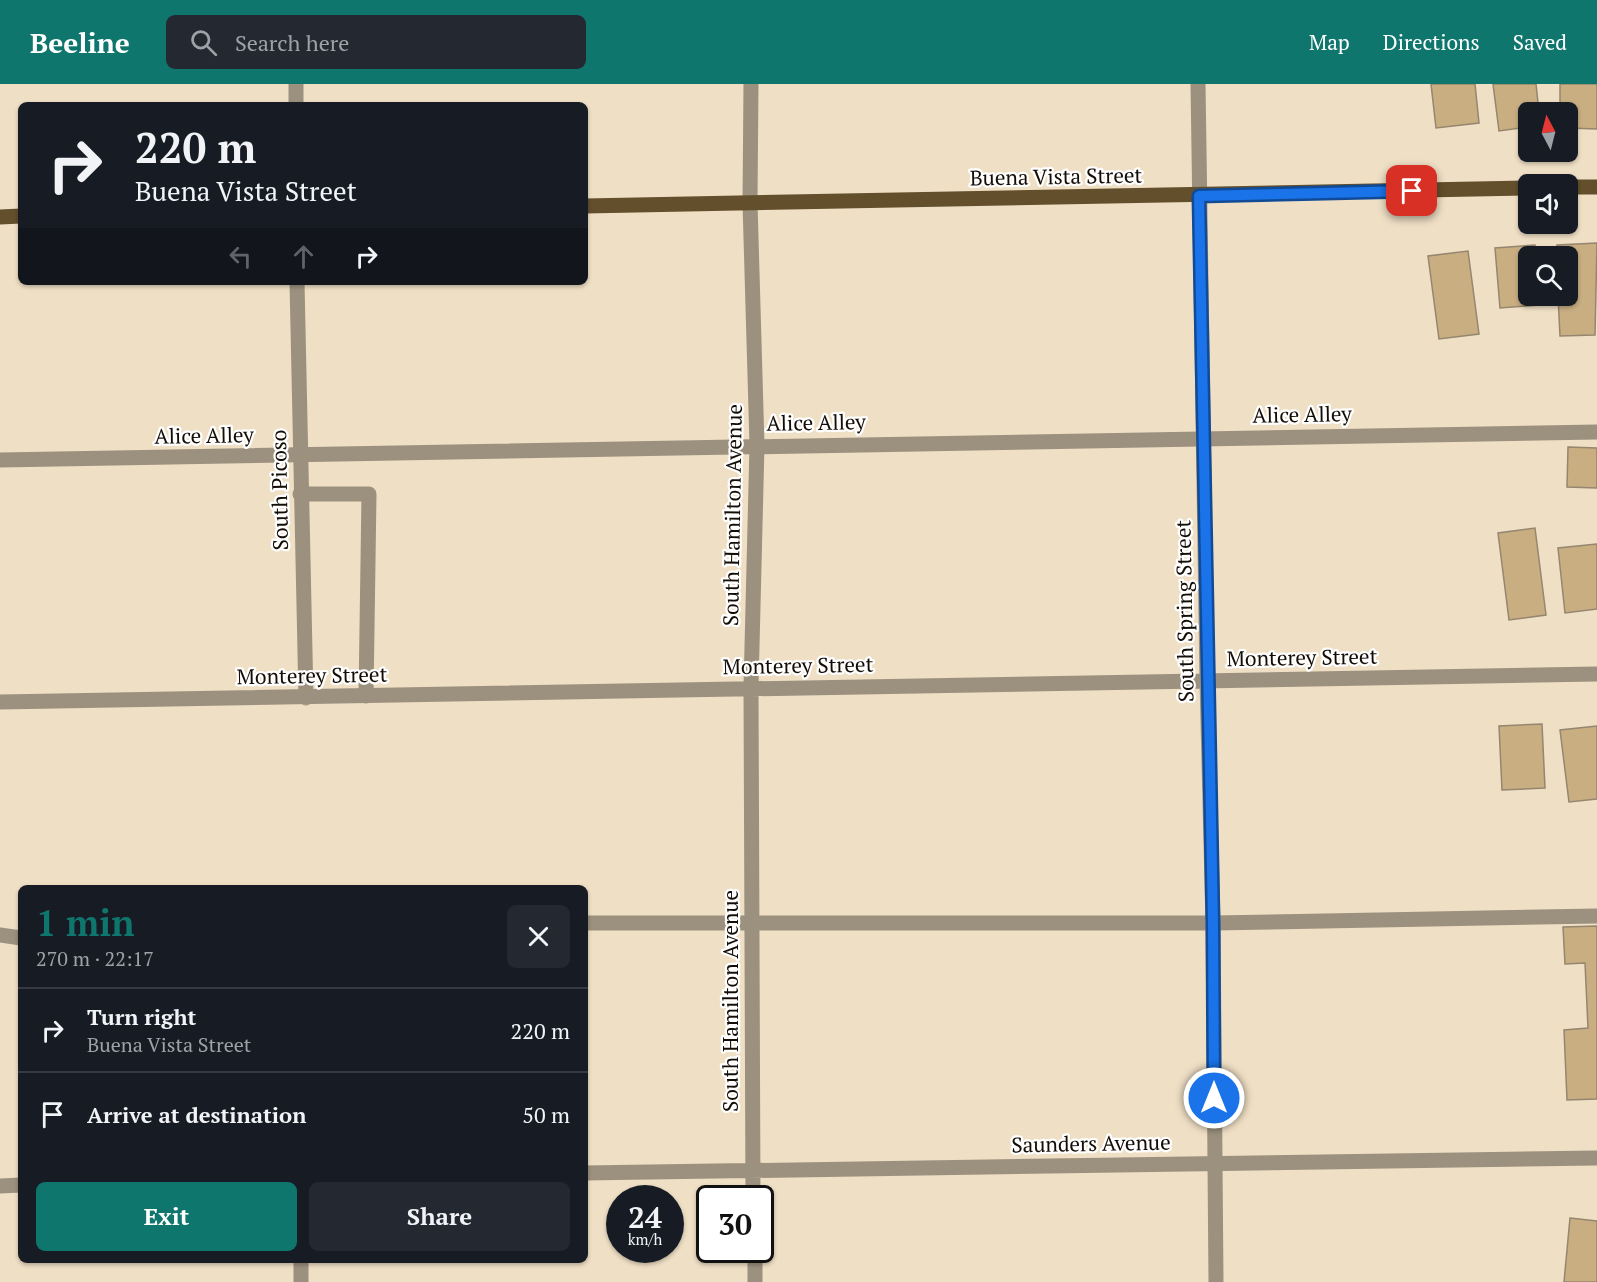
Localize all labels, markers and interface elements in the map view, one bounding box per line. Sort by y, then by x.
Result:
search box [166,15,586,69]
text: Beeline [30,24,130,61]
icon: search [187,26,220,59]
text: Search here [235,28,349,57]
text: Map [1309,28,1350,56]
text: Directions [1383,28,1480,56]
text: Saved [1513,28,1567,56]
north arrow [1518,102,1578,162]
map controls [1518,102,1578,306]
text: 220 m [135,119,256,175]
icon: right [36,126,114,204]
street label: Buena Vista Street [970,160,1143,192]
pin [1386,165,1437,216]
text: Buena Vista Street [135,173,357,209]
icon: arrive [1395,174,1428,207]
button: sound [1518,174,1578,234]
icon: left [224,240,257,273]
icon: ahead [287,240,320,273]
icon: right [350,240,383,273]
button: search [1518,246,1578,306]
street label: Alice Alley [1252,399,1352,429]
street label: South Hamilton Avenue [716,404,748,626]
street label: Alice Alley [766,407,866,437]
street label: Alice Alley [154,420,254,450]
street label: South Picoso [264,429,294,551]
street label: South Spring Street [1168,519,1200,702]
street label: Monterey Street [1226,642,1378,672]
street label: Monterey Street [722,650,874,680]
street label: Monterey Street [236,660,388,690]
street label: South Hamilton Avenue [716,890,744,1112]
text: 1 min [36,899,134,946]
button: close [507,905,570,968]
text: 270 m · 22:17 [36,945,154,972]
text: Turn right [87,1002,196,1031]
icon: right [36,1014,69,1047]
text: 220 m [510,1016,570,1045]
text: Buena Vista Street [87,1031,251,1058]
position arrow [1182,1066,1246,1130]
icon: arrive [36,1098,69,1131]
text: Arrive at destination [87,1100,306,1129]
text: 50 m [522,1100,570,1129]
street label: Saunders Avenue [1011,1128,1171,1158]
button: Exit [36,1182,297,1251]
button: Share [309,1182,570,1251]
speed limit sign: 30 [696,1185,774,1263]
text: 24 [628,1197,662,1237]
text: km/h [628,1229,662,1249]

